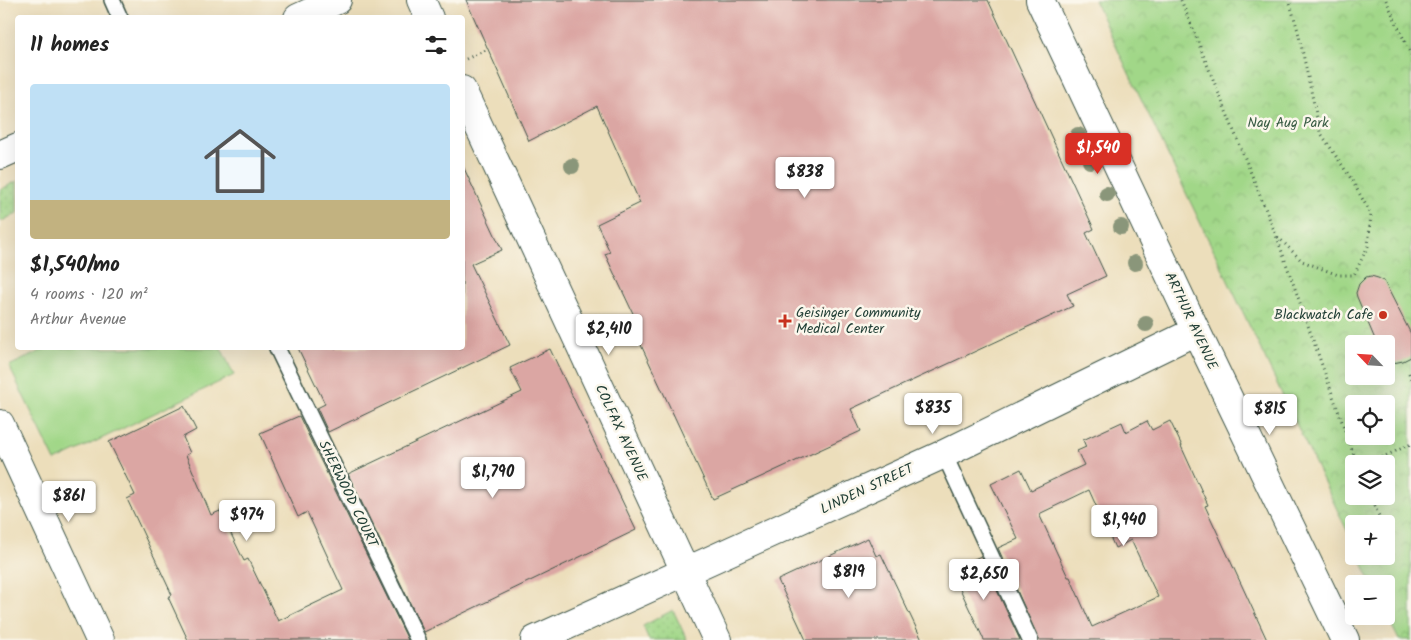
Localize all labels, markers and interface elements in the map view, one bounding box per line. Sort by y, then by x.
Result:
text: 11 homes [30,29,109,62]
icon: filters [422,31,450,59]
park label: Nay Aug Park [1247,112,1329,134]
icon: home [195,116,285,206]
pin: $1,540 [1057,132,1139,175]
text: $1,540 [1076,136,1120,161]
pin: $838 [775,156,835,199]
text: $838 [786,160,824,185]
text: $1,540/mo [30,249,120,282]
street label: ARTHUR AVENUE [1159,268,1224,374]
text: 4 rooms · 120 m² [30,282,148,307]
place label: Geisinger Community Medical Center [796,302,921,340]
place label: Blackwatch Cafe [1274,304,1374,326]
text: Arthur Avenue [30,307,126,332]
marker: Blackwatch Cafe [1377,309,1389,321]
pin: $2,410 [568,314,650,356]
marker: Geisinger Community Medical Center [778,314,792,328]
text: $2,410 [587,317,631,342]
north arrow [1345,335,1395,385]
map controls [1345,335,1395,625]
street label: COLFAX AVENUE [589,381,653,486]
pin: $835 [903,392,963,435]
pin: $815 [1240,394,1300,436]
button: locate [1345,395,1395,445]
text: $835 [915,396,951,421]
text: $815 [1254,397,1286,422]
street label: SHERWOOD COURT [312,437,384,553]
button: layers [1345,455,1395,505]
pin: $1,790 [452,456,534,499]
street label: LINDEN STREET [817,457,919,520]
text: $1,790 [472,460,514,485]
pin: $861 [39,480,99,523]
text: $861 [53,484,85,509]
pin: $974 [217,500,277,542]
text: $974 [230,503,264,528]
pin: $1,940 [1083,504,1165,547]
text: $1,940 [1102,508,1146,533]
button: + [1345,515,1395,565]
pin: $819 [819,556,879,599]
pin: $2,650 [943,558,1025,601]
text: $819 [833,560,865,585]
text: $2,650 [960,562,1008,587]
button: − [1345,575,1395,625]

